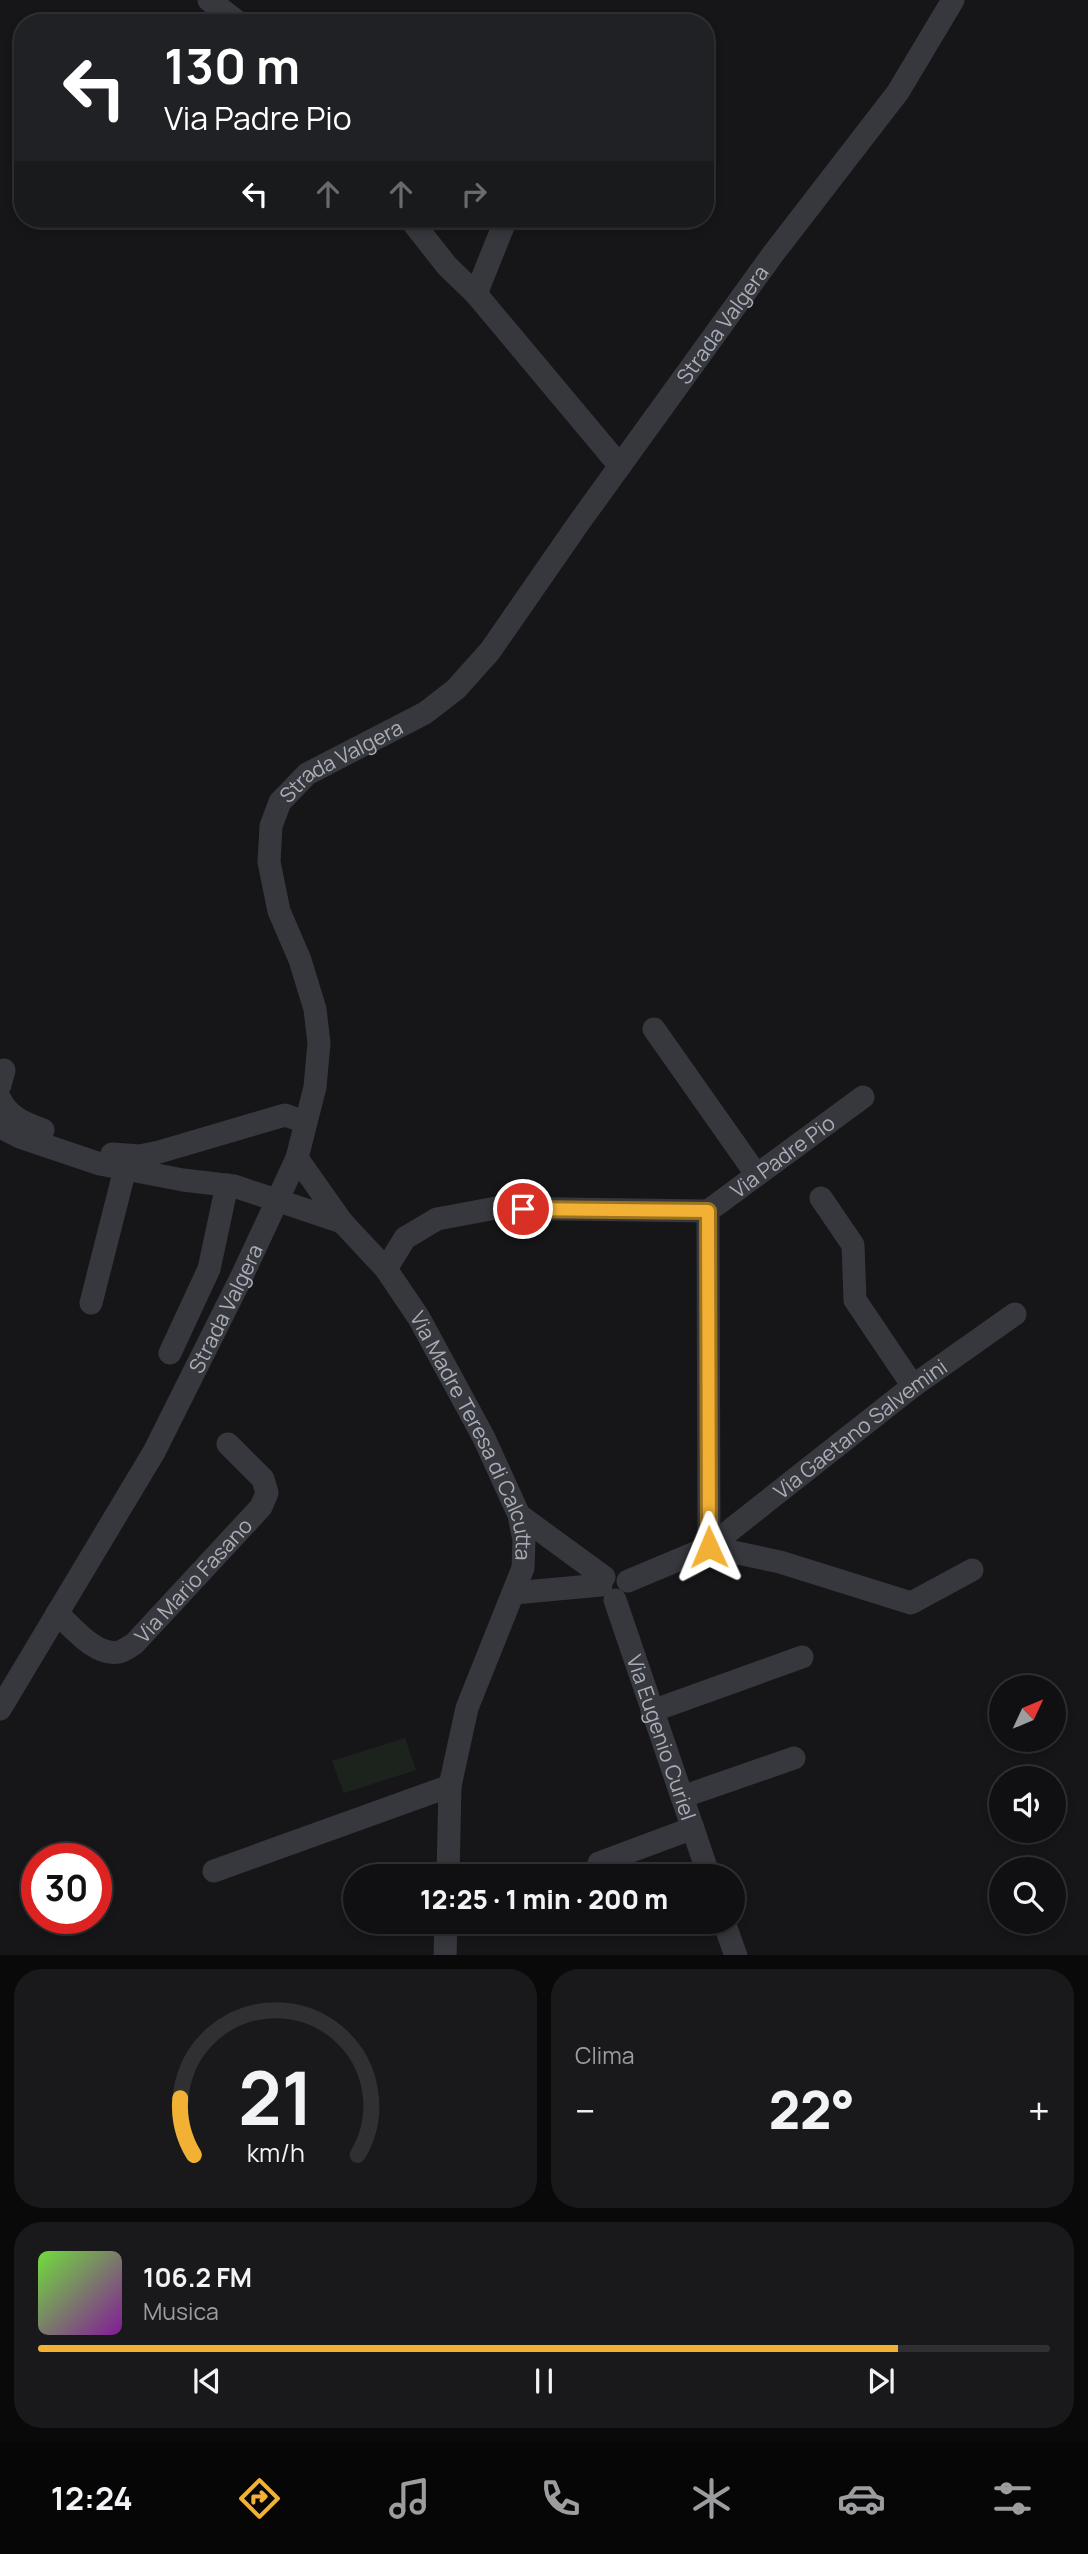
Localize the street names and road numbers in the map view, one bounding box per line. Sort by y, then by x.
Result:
street label: Strada Valgera [670,259,775,390]
street label: Strada Valgera [273,713,407,809]
street label: Via Padre Pio [724,1108,840,1204]
street label: Strada Valgera [182,1239,269,1378]
street label: Via Madre Teresa di Calcutta [404,1306,538,1561]
street label: Via Gaetano Salvemini [768,1352,953,1505]
street label: Via Mario Fasano [128,1512,258,1649]
street label: Via Eugenio Curiel [621,1651,703,1824]

